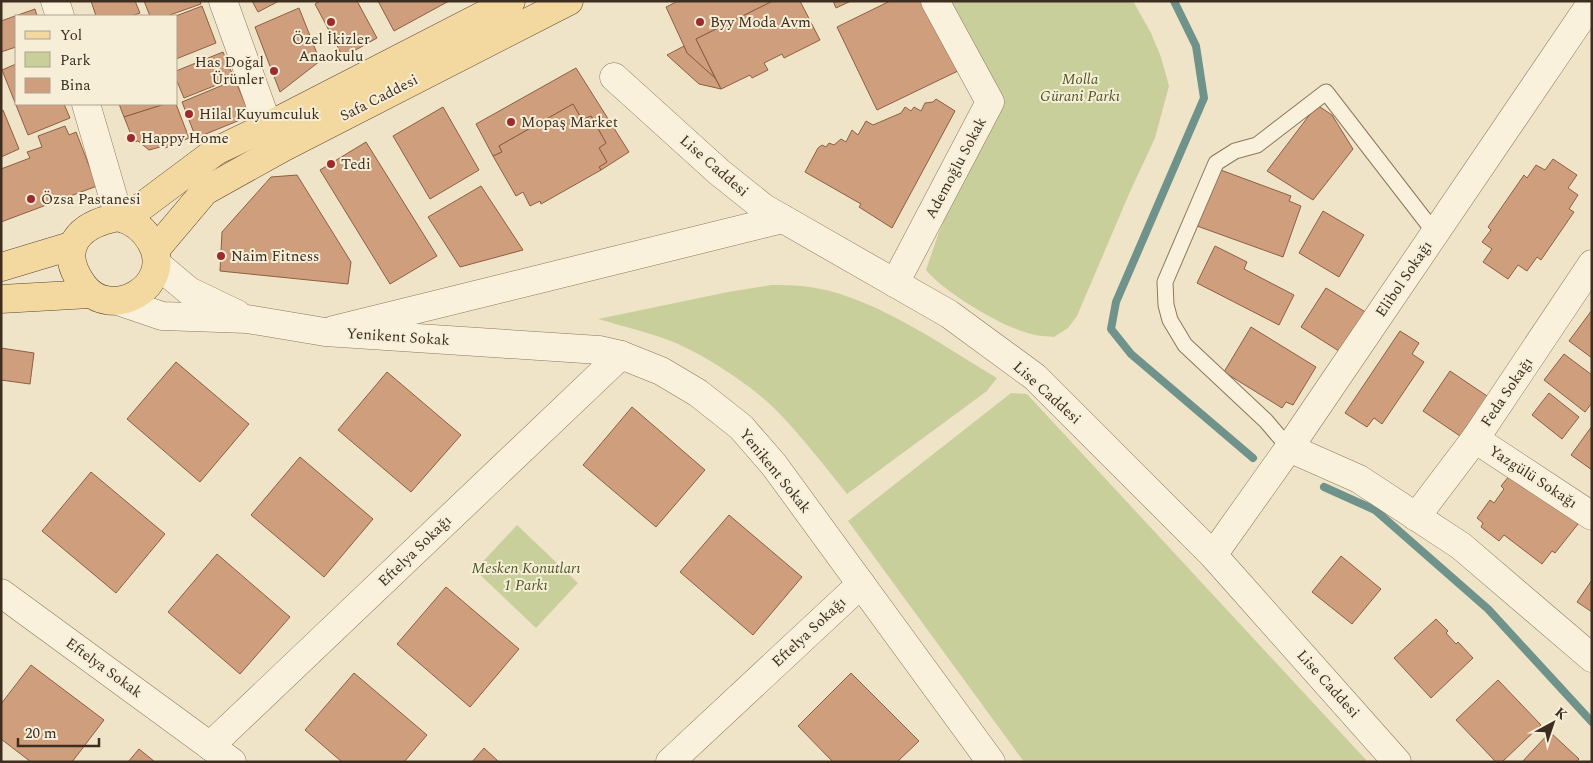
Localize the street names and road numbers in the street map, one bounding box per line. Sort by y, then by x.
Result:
street label: Safa Caddesi [336,68,422,128]
street label: Ademoğlu Sokak [919,113,993,223]
street label: Lise Caddesi [674,129,754,203]
street label: Elibol Sokağı [1370,236,1438,322]
street label: Yenikent Sokak [346,322,450,352]
street label: Feda Sokağı [1475,352,1539,432]
street label: Lise Caddesi [1008,356,1086,430]
street label: Yenikent Sokak [733,424,817,518]
street label: Yazgülü Sokağı [1484,440,1582,514]
street label: Eftelya Sokağı [373,510,457,592]
street label: Eftelya Sokağı [766,591,852,673]
street label: Eftelya Sokak [61,632,147,704]
street label: Lise Caddesi [1291,645,1365,723]

